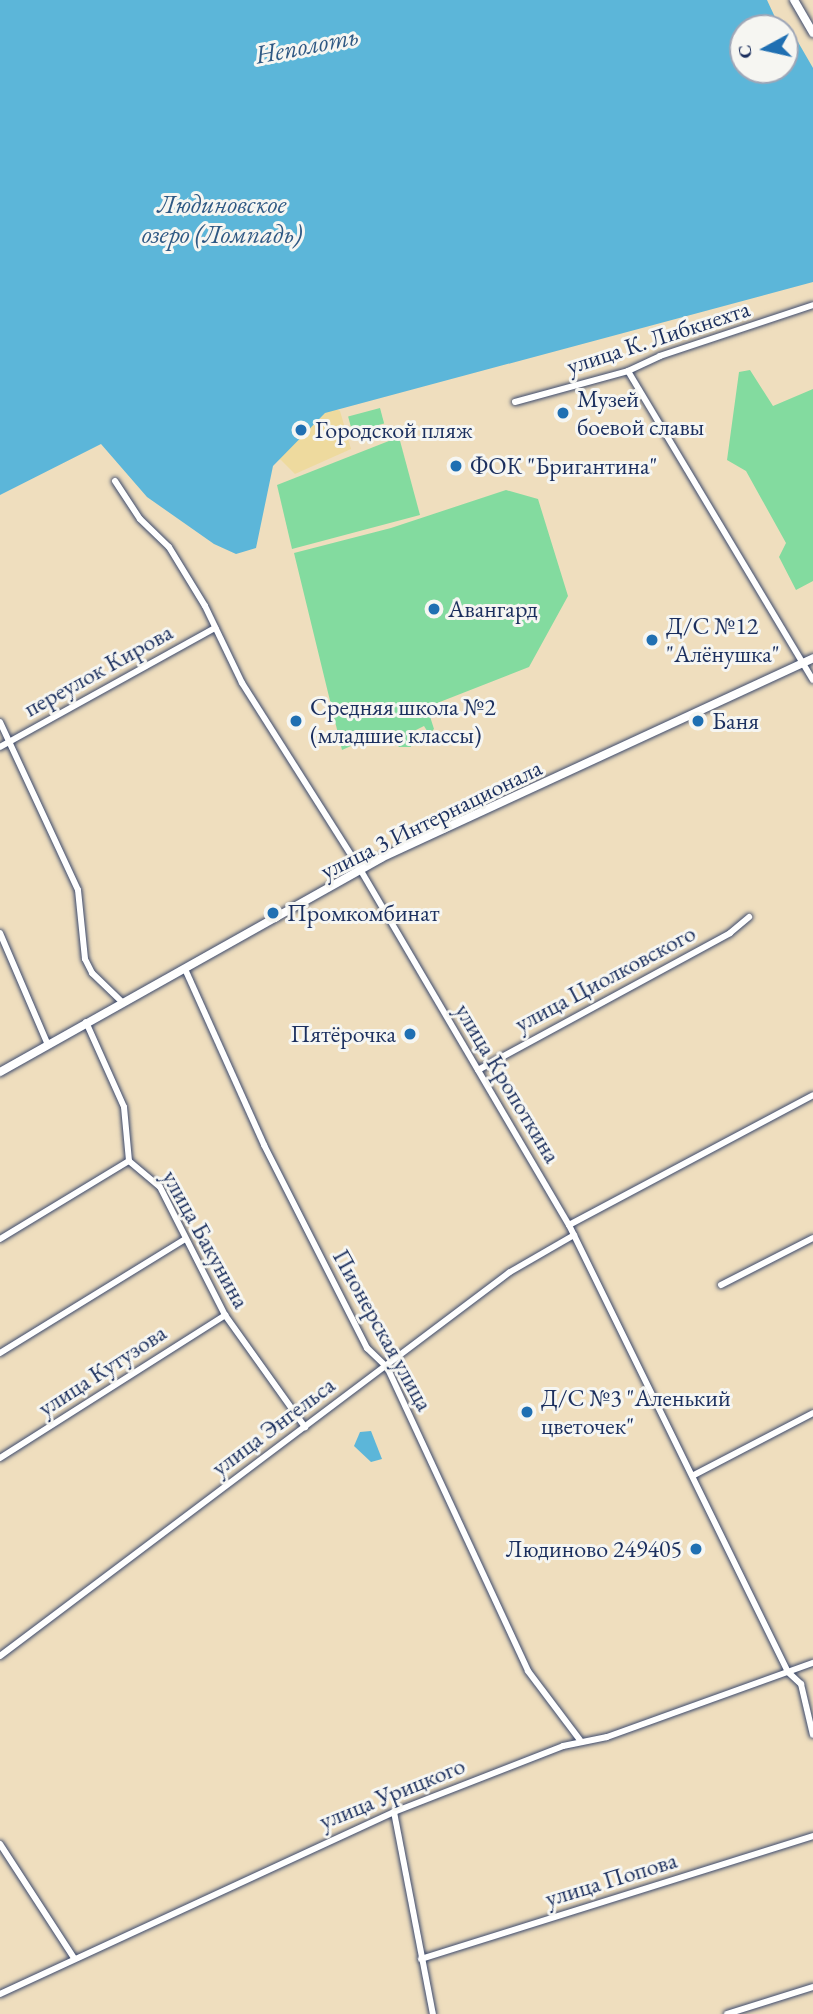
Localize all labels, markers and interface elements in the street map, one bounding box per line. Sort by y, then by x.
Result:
north arrow [729,14,799,84]
water label: Неполоть [253,21,361,71]
text: С [731,43,758,60]
water label: Людиновское озеро (Ломпадь) [142,189,302,250]
street label: улица К. Либкнехта [563,294,753,380]
place label: Музей боевой славы [577,385,704,441]
marker: Музей боевой славы [555,405,571,421]
place label: Городской пляж [315,416,473,444]
marker: Городской пляж [293,422,309,438]
place label: ФОК "Бригантина" [470,452,658,480]
marker: ФОК "Бригантина" [448,458,464,474]
place label: Авангард [448,595,538,623]
marker: Авангард [426,601,442,617]
place label: Д/С №12 "Алёнушка" [666,612,780,668]
street label: переулок Кирова [19,617,177,723]
marker: Д/С №12 "Алёнушка" [644,632,660,648]
place label: Средняя школа №2 (младшие классы) [310,693,496,749]
place label: Баня [712,707,759,735]
marker: Средняя школа №2 (младшие классы) [288,713,304,729]
marker: Баня [690,713,706,729]
street label: улица 3 Интернационала [316,753,546,885]
place label: Промкомбинат [287,899,440,927]
marker: Промкомбинат [265,905,281,921]
street label: улица Циолковского [510,918,700,1038]
street label: улица Кропоткина [449,998,567,1168]
place label: Пятёрочка [290,1020,396,1048]
marker: Пятёрочка [402,1026,418,1042]
street label: улица Бакунина [156,1165,256,1313]
street label: Пионерская улица [327,1244,439,1416]
street label: улица Кутузова [32,1318,172,1422]
street label: улица Энгельса [206,1370,340,1482]
place label: Д/С №3 "Аленький цветочек" [541,1384,731,1440]
marker: Д/С №3 "Аленький цветочек" [519,1404,535,1420]
place label: Людиново 249405 [506,1535,682,1563]
marker: Людиново 249405 [688,1541,704,1557]
street label: улица Урицкого [315,1751,469,1835]
street label: улица Попова [542,1845,680,1913]

